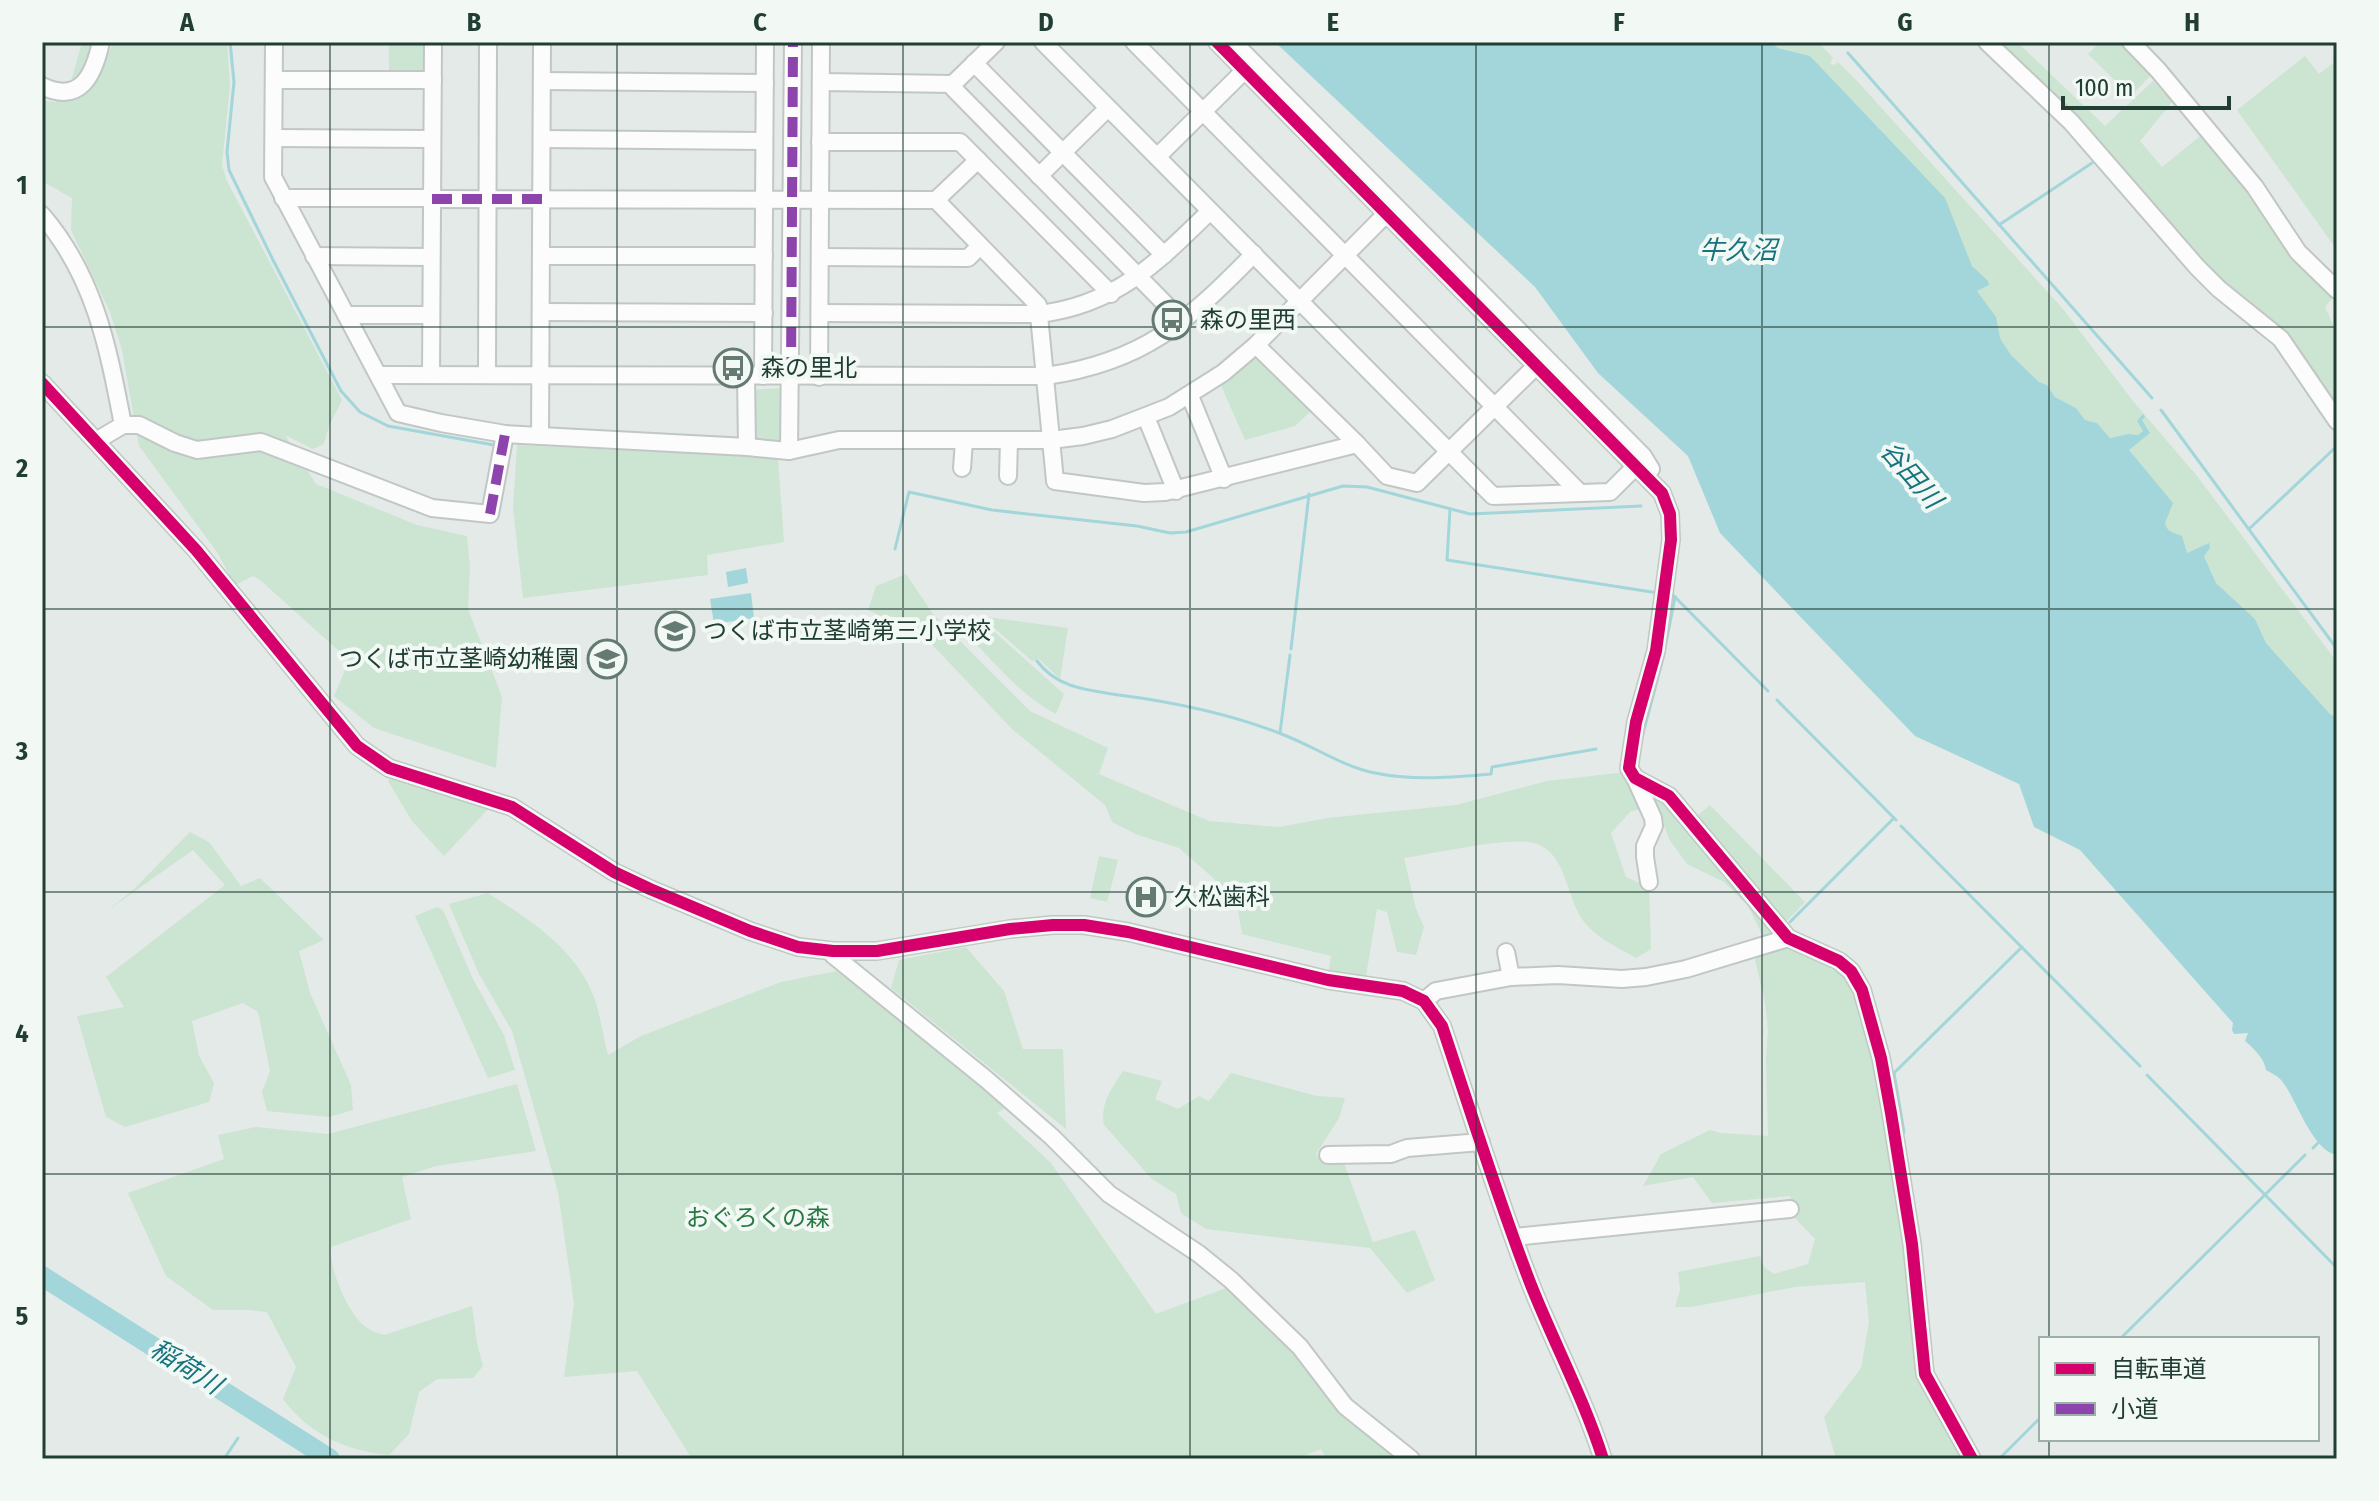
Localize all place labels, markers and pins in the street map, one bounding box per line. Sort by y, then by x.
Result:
bus stop icon: 森の里西 [1151,299,1193,341]
place label: 森の里西 [1200,306,1296,334]
bus stop icon: 森の里北 [712,347,754,389]
place label: 森の里北 [761,354,857,382]
school or university icon: つくば市立茎崎第三小学校 [654,610,696,652]
place label: つくば市立茎崎第三小学校 [703,617,991,645]
school or university icon: つくば市立茎崎幼稚園 [586,638,628,680]
place label: つくば市立茎崎幼稚園 [339,645,579,673]
hospital icon: 久松歯科 [1125,876,1167,918]
place label: 久松歯科 [1174,883,1270,911]

